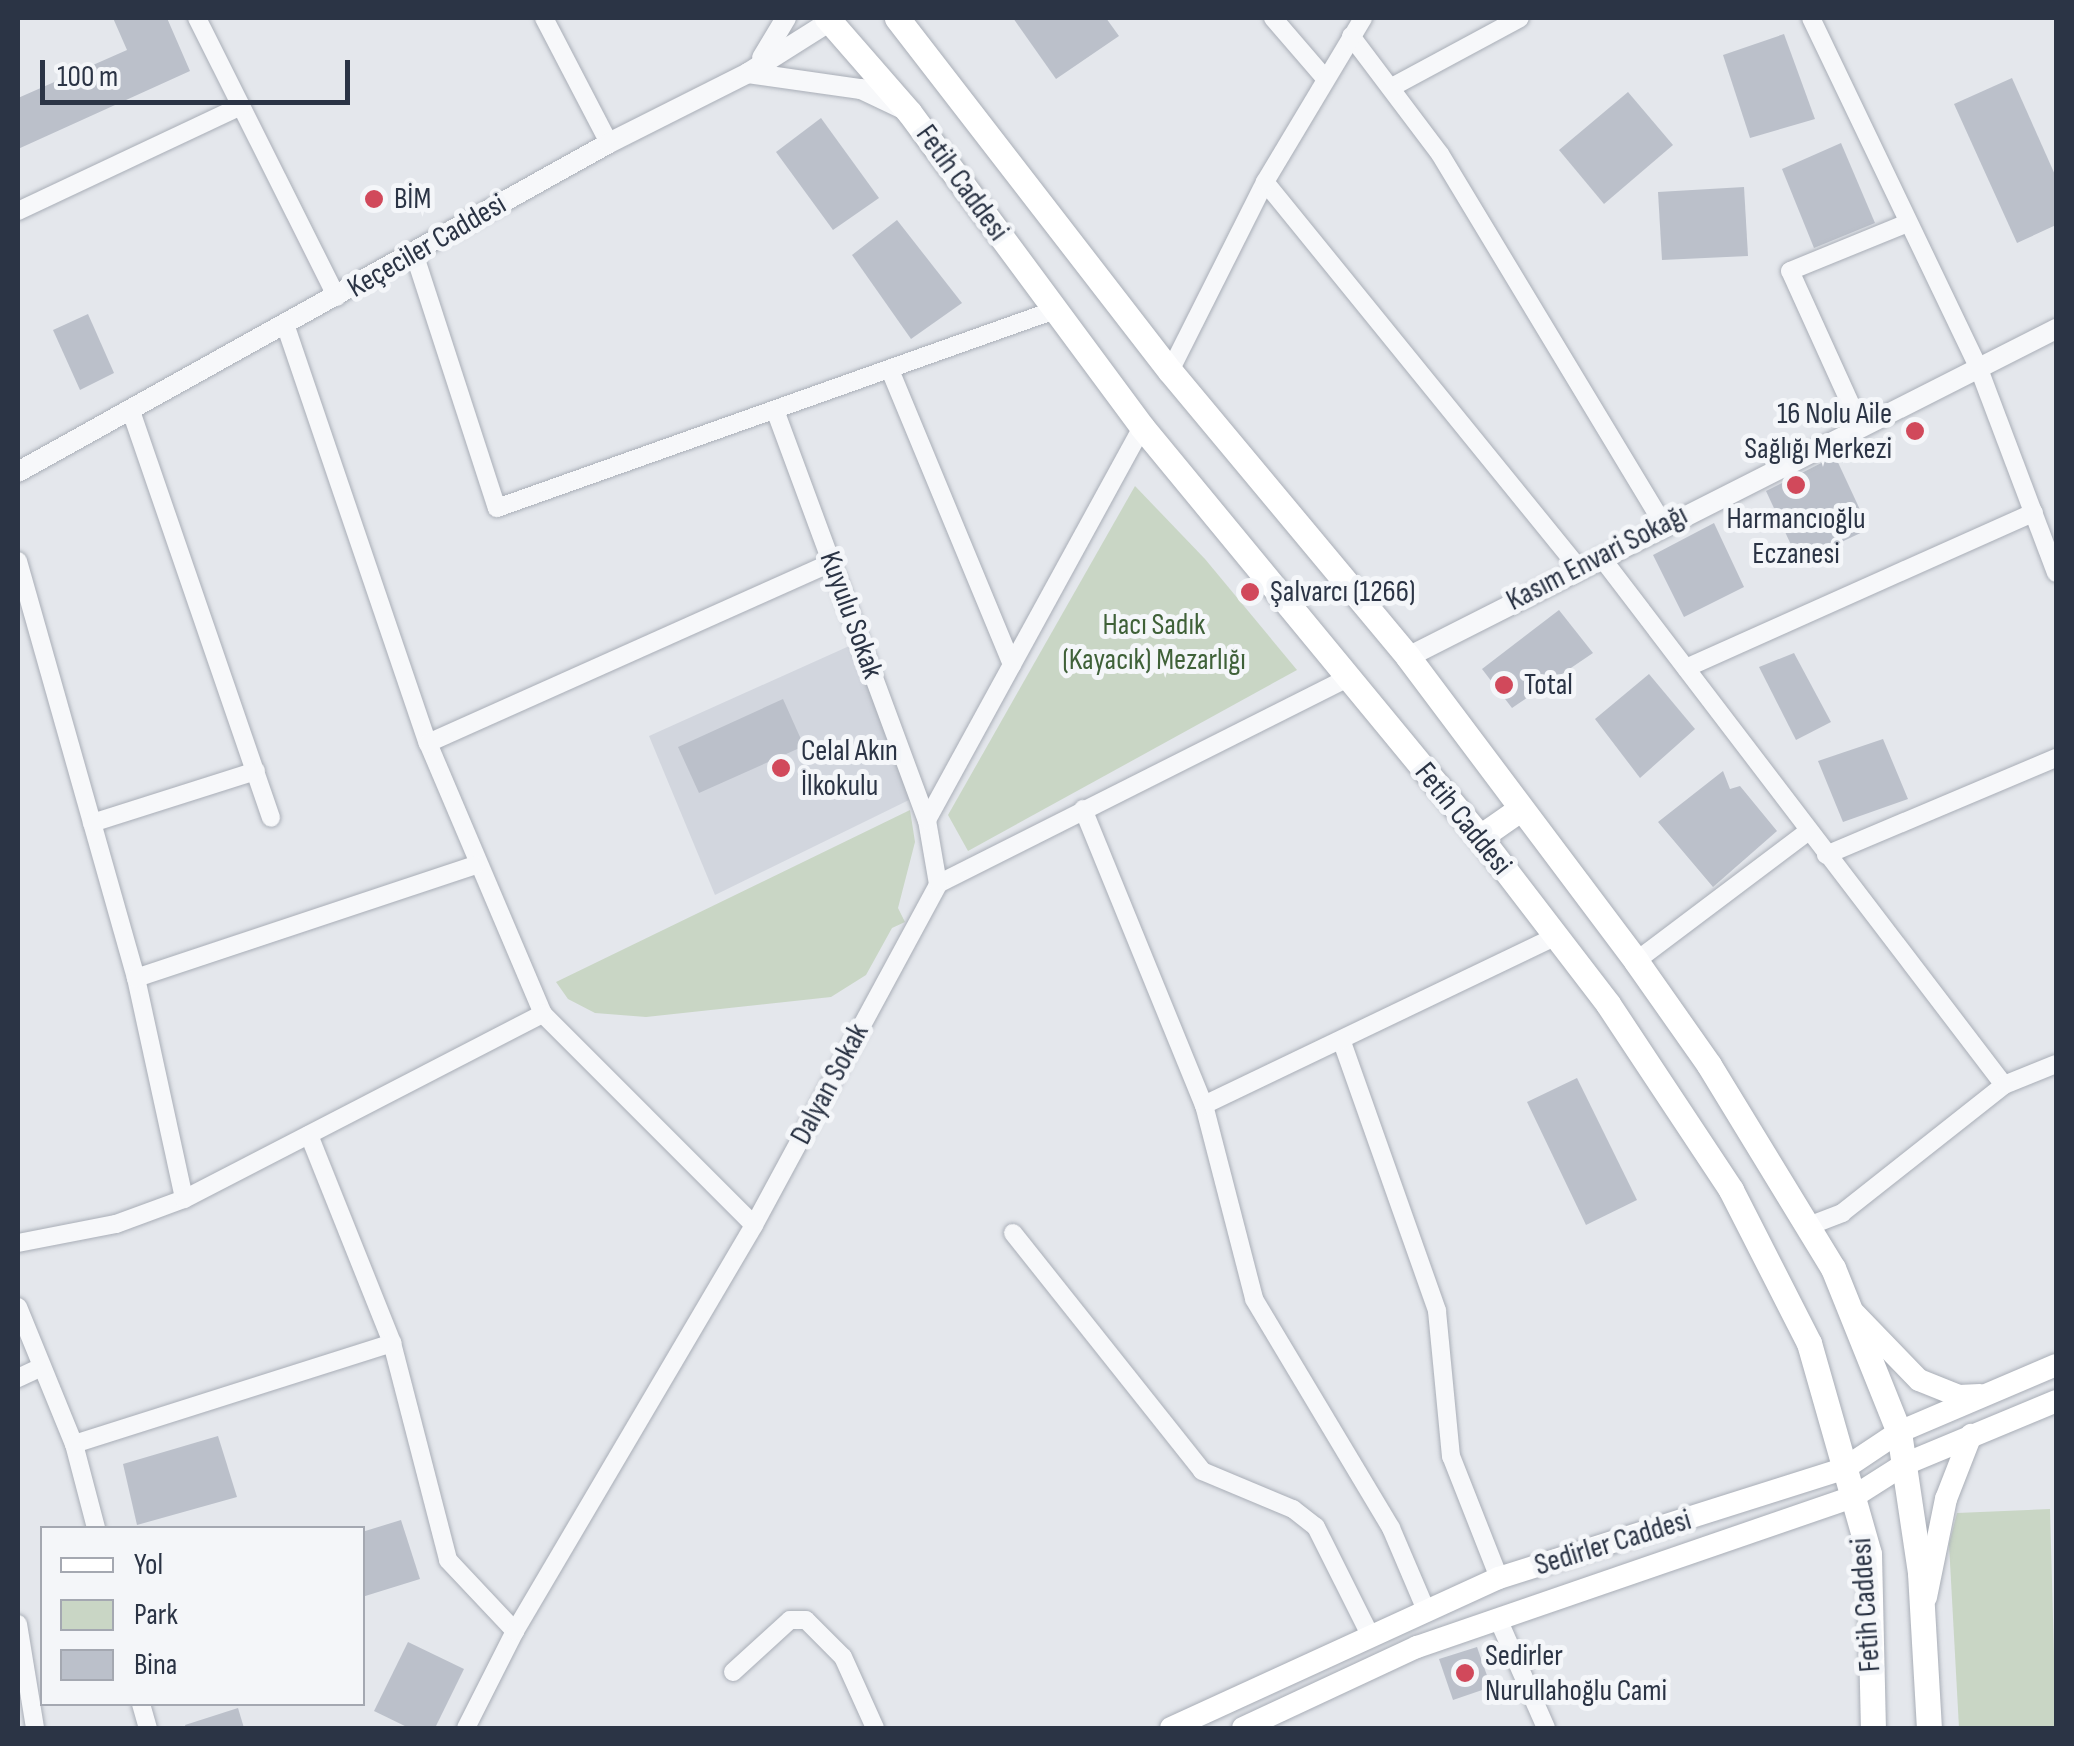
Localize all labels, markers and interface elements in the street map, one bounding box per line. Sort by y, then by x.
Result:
scale bar [45,40,355,102]
text: 100 m [57,59,118,95]
street label: Fetih Caddesi [908,118,1016,248]
place label: BİM [394,181,431,217]
street label: Keçeciler Caddesi [341,186,513,306]
marker: BİM [363,188,385,210]
place label: 16 Nolu Aile Sağlığı Merkezi [1744,396,1892,466]
marker: 16 Nolu Aile Sağlığı Merkezi [1902,418,1928,444]
marker: Harmancıoğlu Eczanesi [1785,474,1807,496]
street label: Kasım Envari Sokağı [1501,497,1693,619]
place label: Harmancıoğlu Eczanesi [1727,501,1865,572]
street label: Kuyulu Sokak [811,547,891,683]
place label: Şalvarcı (1266) [1270,574,1415,610]
marker: Şalvarcı (1266) [1239,581,1261,603]
park label: Hacı Sadık (Kayacık) Mezarlığı [1062,607,1246,678]
place label: Total [1524,667,1573,703]
marker: Total [1493,674,1515,696]
place label: Celal Akın İlkokulu [801,733,898,804]
street label: Fetih Caddesi [1407,755,1519,883]
marker: Celal Akın İlkokulu [770,757,792,779]
street label: Dalyan Sokak [783,1017,877,1151]
street label: Sedirler Caddesi [1530,1502,1696,1584]
legend [40,1526,365,1706]
street label: Fetih Caddesi [1843,1537,1889,1673]
text: Yol [134,1547,163,1583]
text: Park [134,1597,178,1633]
place label: Sedirler Nurullahoğlu Cami [1485,1638,1667,1708]
text: Bina [134,1647,177,1683]
marker: Sedirler Nurullahoğlu Cami [1454,1662,1476,1684]

